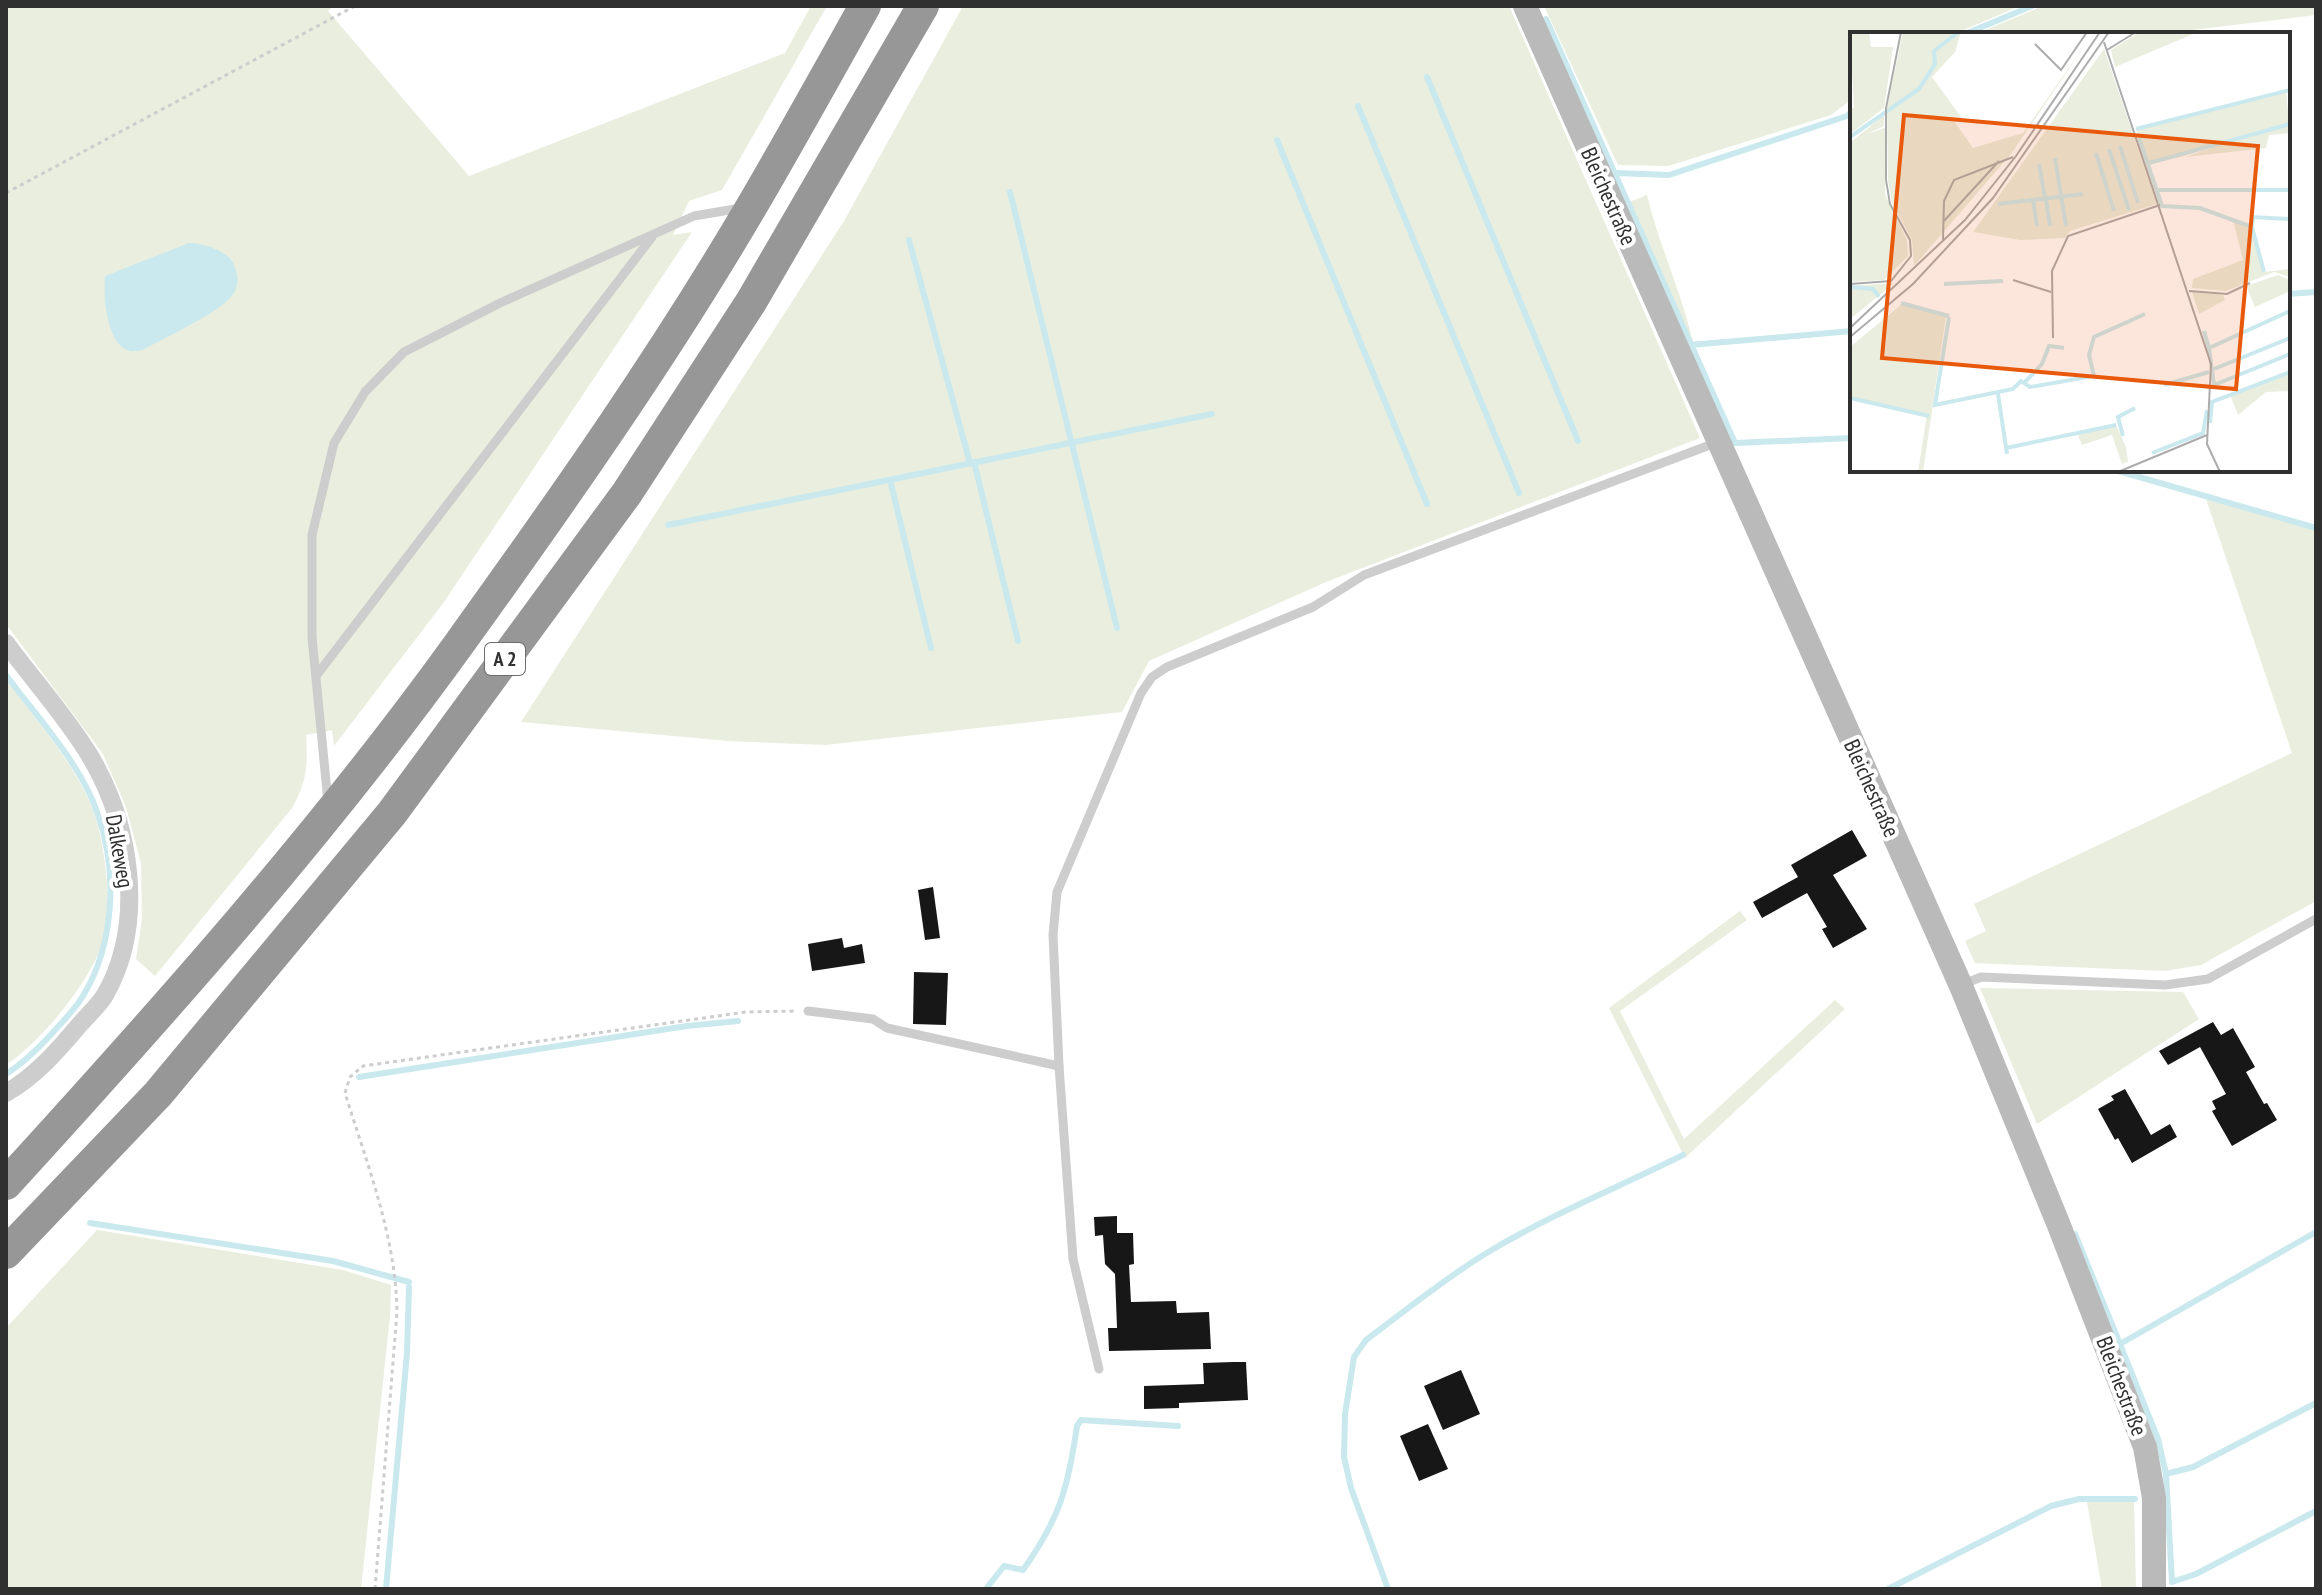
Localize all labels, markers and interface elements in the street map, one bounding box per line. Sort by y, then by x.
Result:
inset map [1850,32,2290,472]
street label: Bleichestraße [1575,143,1643,249]
road number: A 2 [485,643,525,675]
street label: Bleichestraße [1838,735,1906,841]
street label: Dalkeweg [100,812,140,890]
street label: Bleichestraße [2090,1332,2154,1440]

